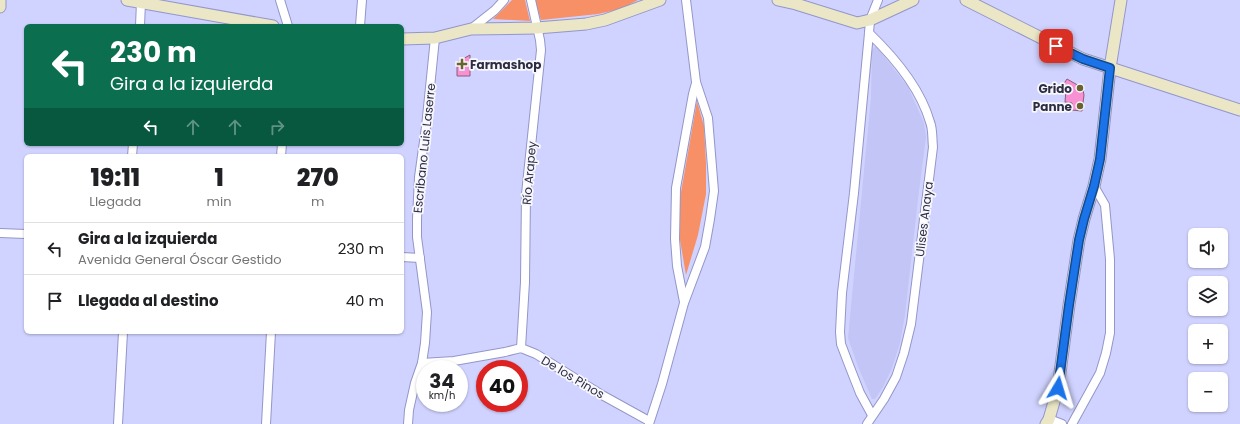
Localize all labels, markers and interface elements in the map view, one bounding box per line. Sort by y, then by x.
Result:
pin [1039,29,1073,63]
text: 230 m [110,33,197,72]
icon: arrive [1045,35,1067,57]
icon: left [44,40,96,92]
place label: Farmashop [470,56,541,73]
marker: Farmashop [457,59,467,69]
text: Gira a la izquierda [110,71,273,96]
place label: Grido [1038,80,1072,97]
street label: Escribano Luis Laserre [409,82,439,214]
marker: Grido [1075,83,1085,93]
place label: Panne [1033,98,1073,115]
marker: Panne [1075,101,1085,111]
icon: left [140,116,162,138]
icon: ahead [182,116,204,138]
icon: ahead [224,116,246,138]
icon: right [266,116,288,138]
street label: Río Arapey [518,140,540,206]
text: 19:11 [90,161,140,194]
text: 1 [214,161,224,194]
text: 270 [297,161,339,194]
street label: Ulises Anaya [911,180,937,258]
text: Llegada [89,192,141,211]
text: min [207,192,231,211]
text: m [311,192,324,211]
text: Gira a la izquierda [78,228,217,249]
map controls [1188,228,1228,412]
button: sound [1188,228,1228,268]
icon: left [44,238,66,260]
text: 230 m [338,238,384,259]
text: Avenida General Óscar Gestido [78,250,282,269]
button: layers [1188,276,1228,316]
icon: arrive [44,290,66,312]
text: Llegada al destino [78,290,219,311]
text: 40 m [346,290,384,311]
button: + [1188,324,1228,364]
street label: De los Pinos [538,351,608,403]
speed limit sign: 40 [476,360,528,412]
text: 34 [429,367,455,395]
position arrow [1037,367,1079,409]
button: − [1188,372,1228,412]
text: km/h [429,388,455,403]

